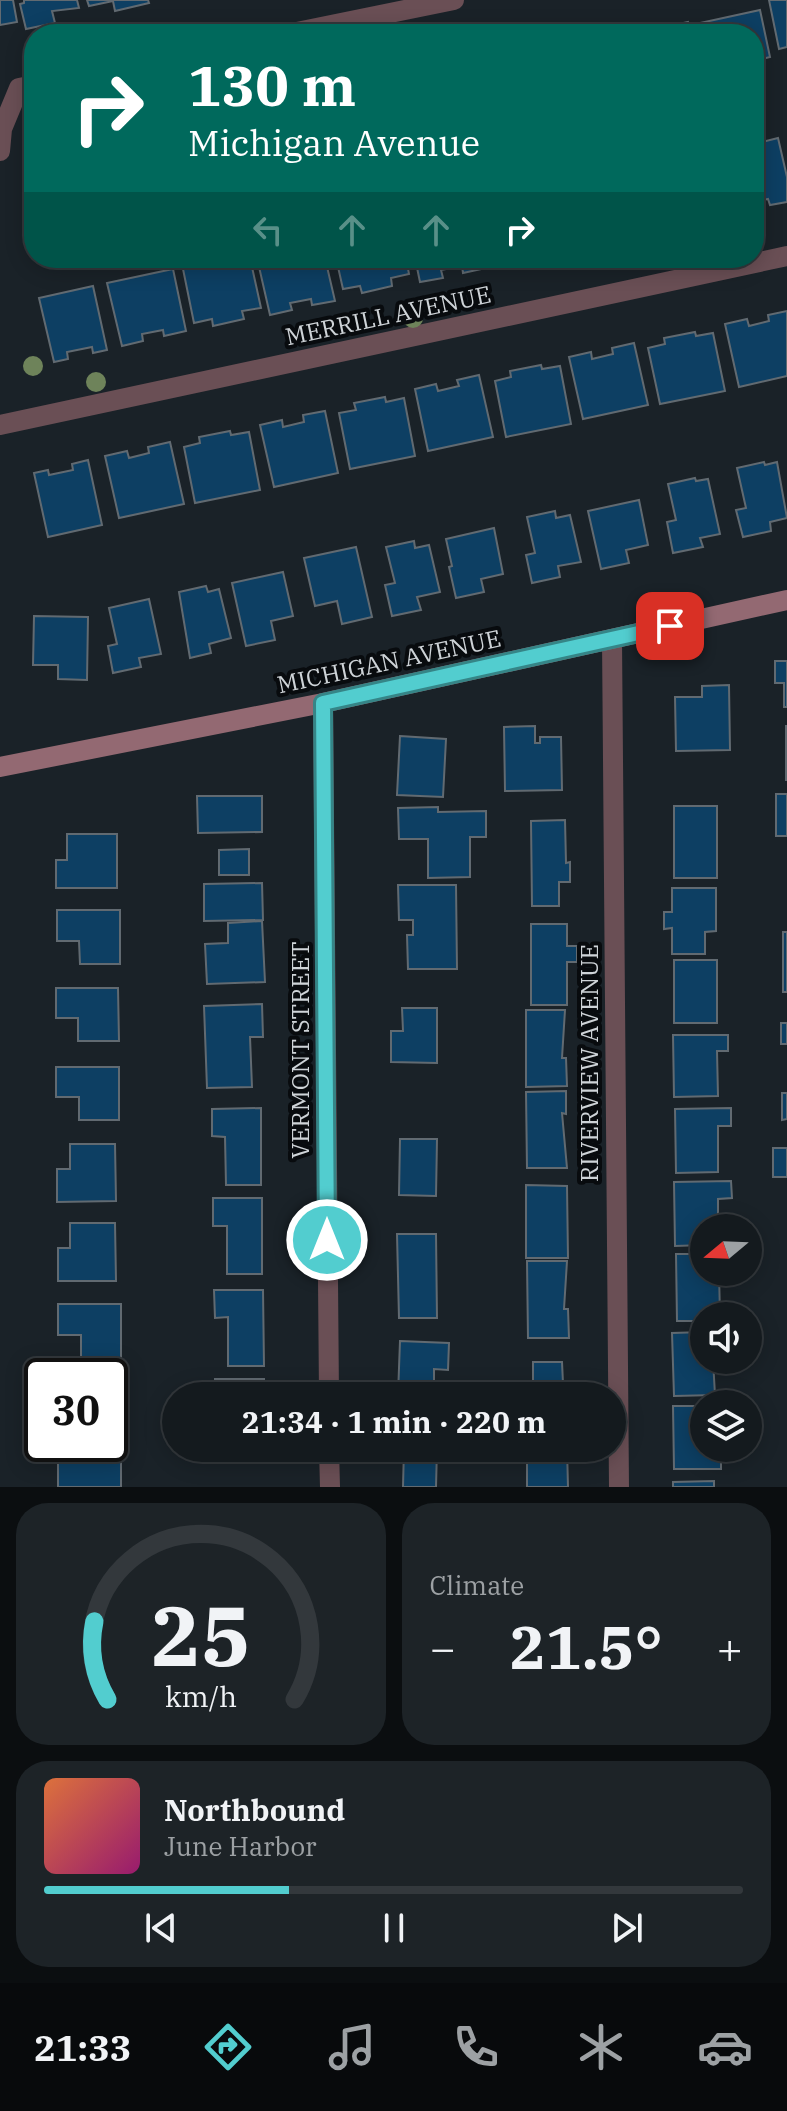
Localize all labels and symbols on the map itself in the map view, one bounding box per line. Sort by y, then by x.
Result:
street label: MERRILL AVENUE [282,278,494,352]
pin [636,592,704,660]
street label: MICHIGAN AVENUE [274,622,504,700]
street label: VERMONT STREET [284,941,316,1159]
street label: RIVERVIEW AVENUE [573,944,605,1182]
position arrow [285,1198,369,1282]
north arrow [690,1214,762,1286]
speed limit sign: 30 [24,1358,128,1462]

